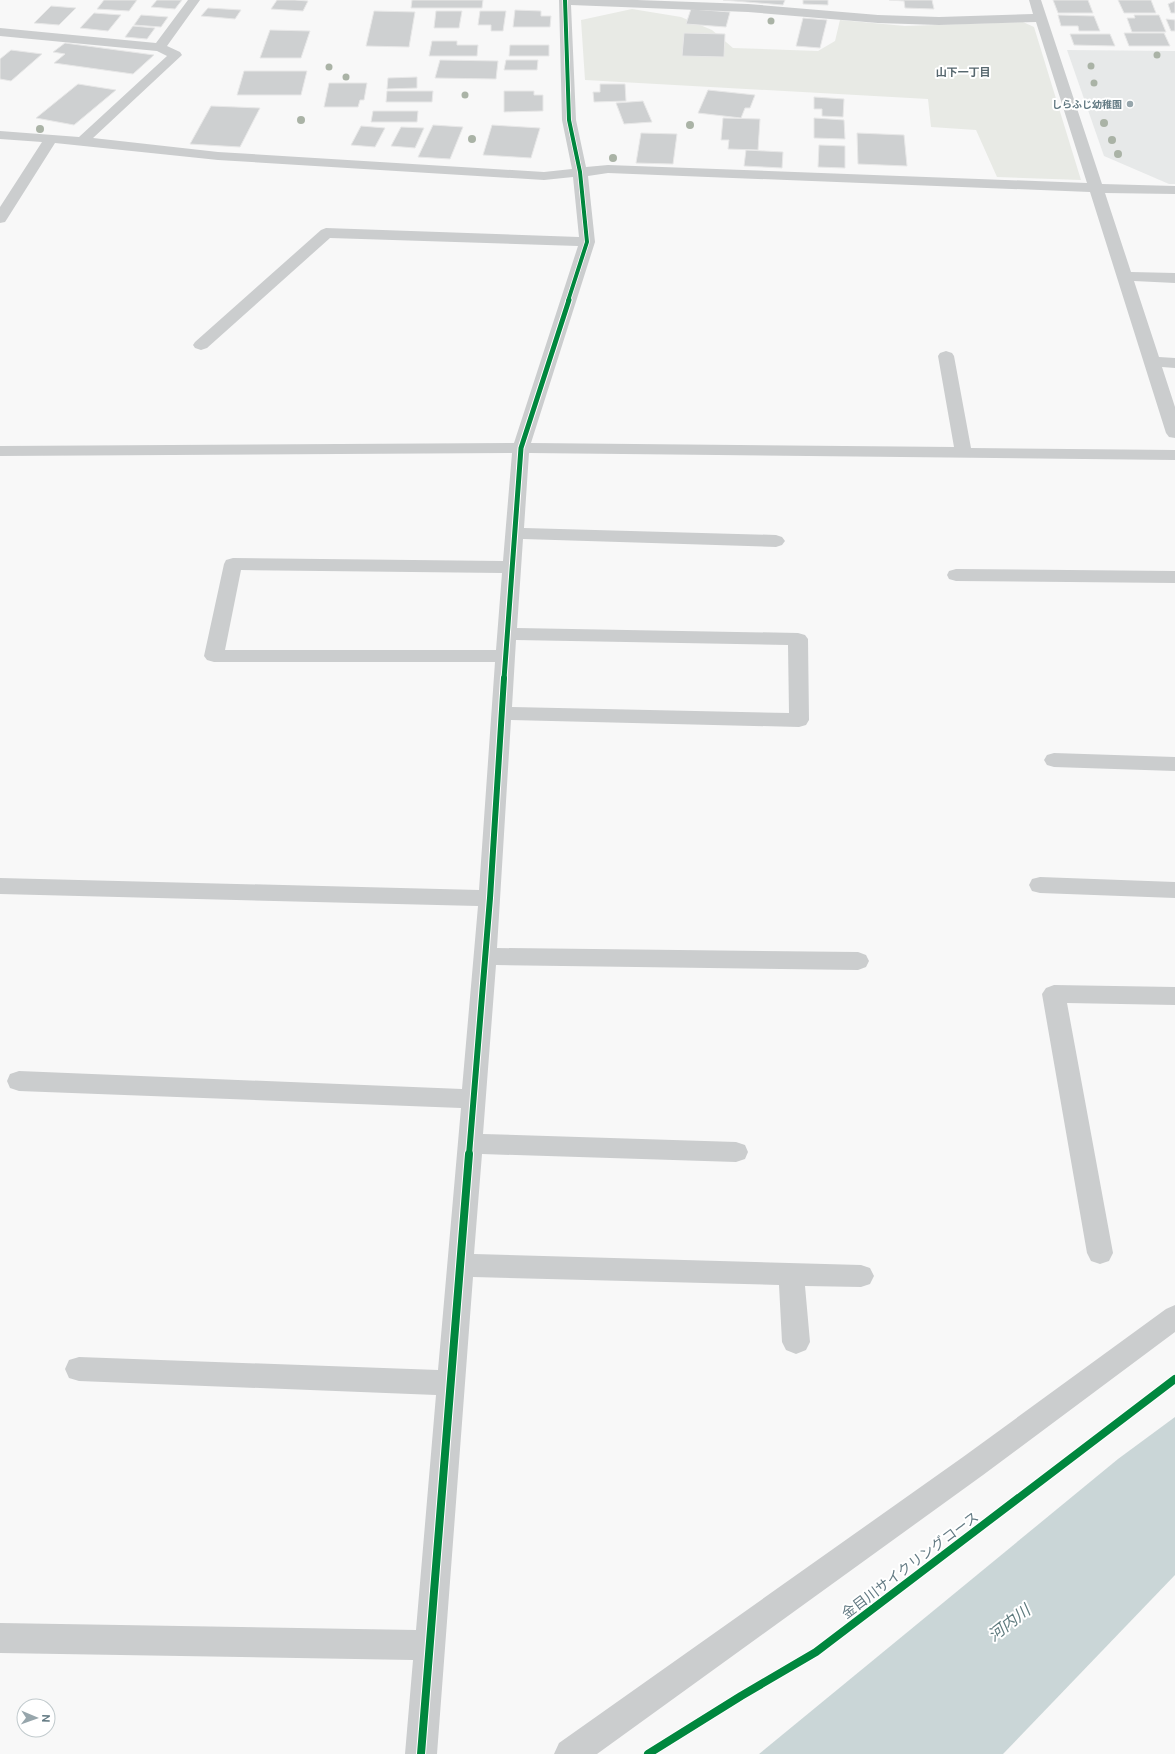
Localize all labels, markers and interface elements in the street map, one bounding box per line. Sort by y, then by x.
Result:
district label: 山下一丁目 [936,65,991,79]
place label: しらふじ幼稚園 [1052,98,1122,111]
marker: しらふじ幼稚園 [1125,99,1135,109]
street label: 金目川サイクリングコース [838,1508,982,1622]
water label: 河内川 [984,1599,1036,1646]
north arrow [16,1698,56,1738]
text: N [39,1714,53,1723]

